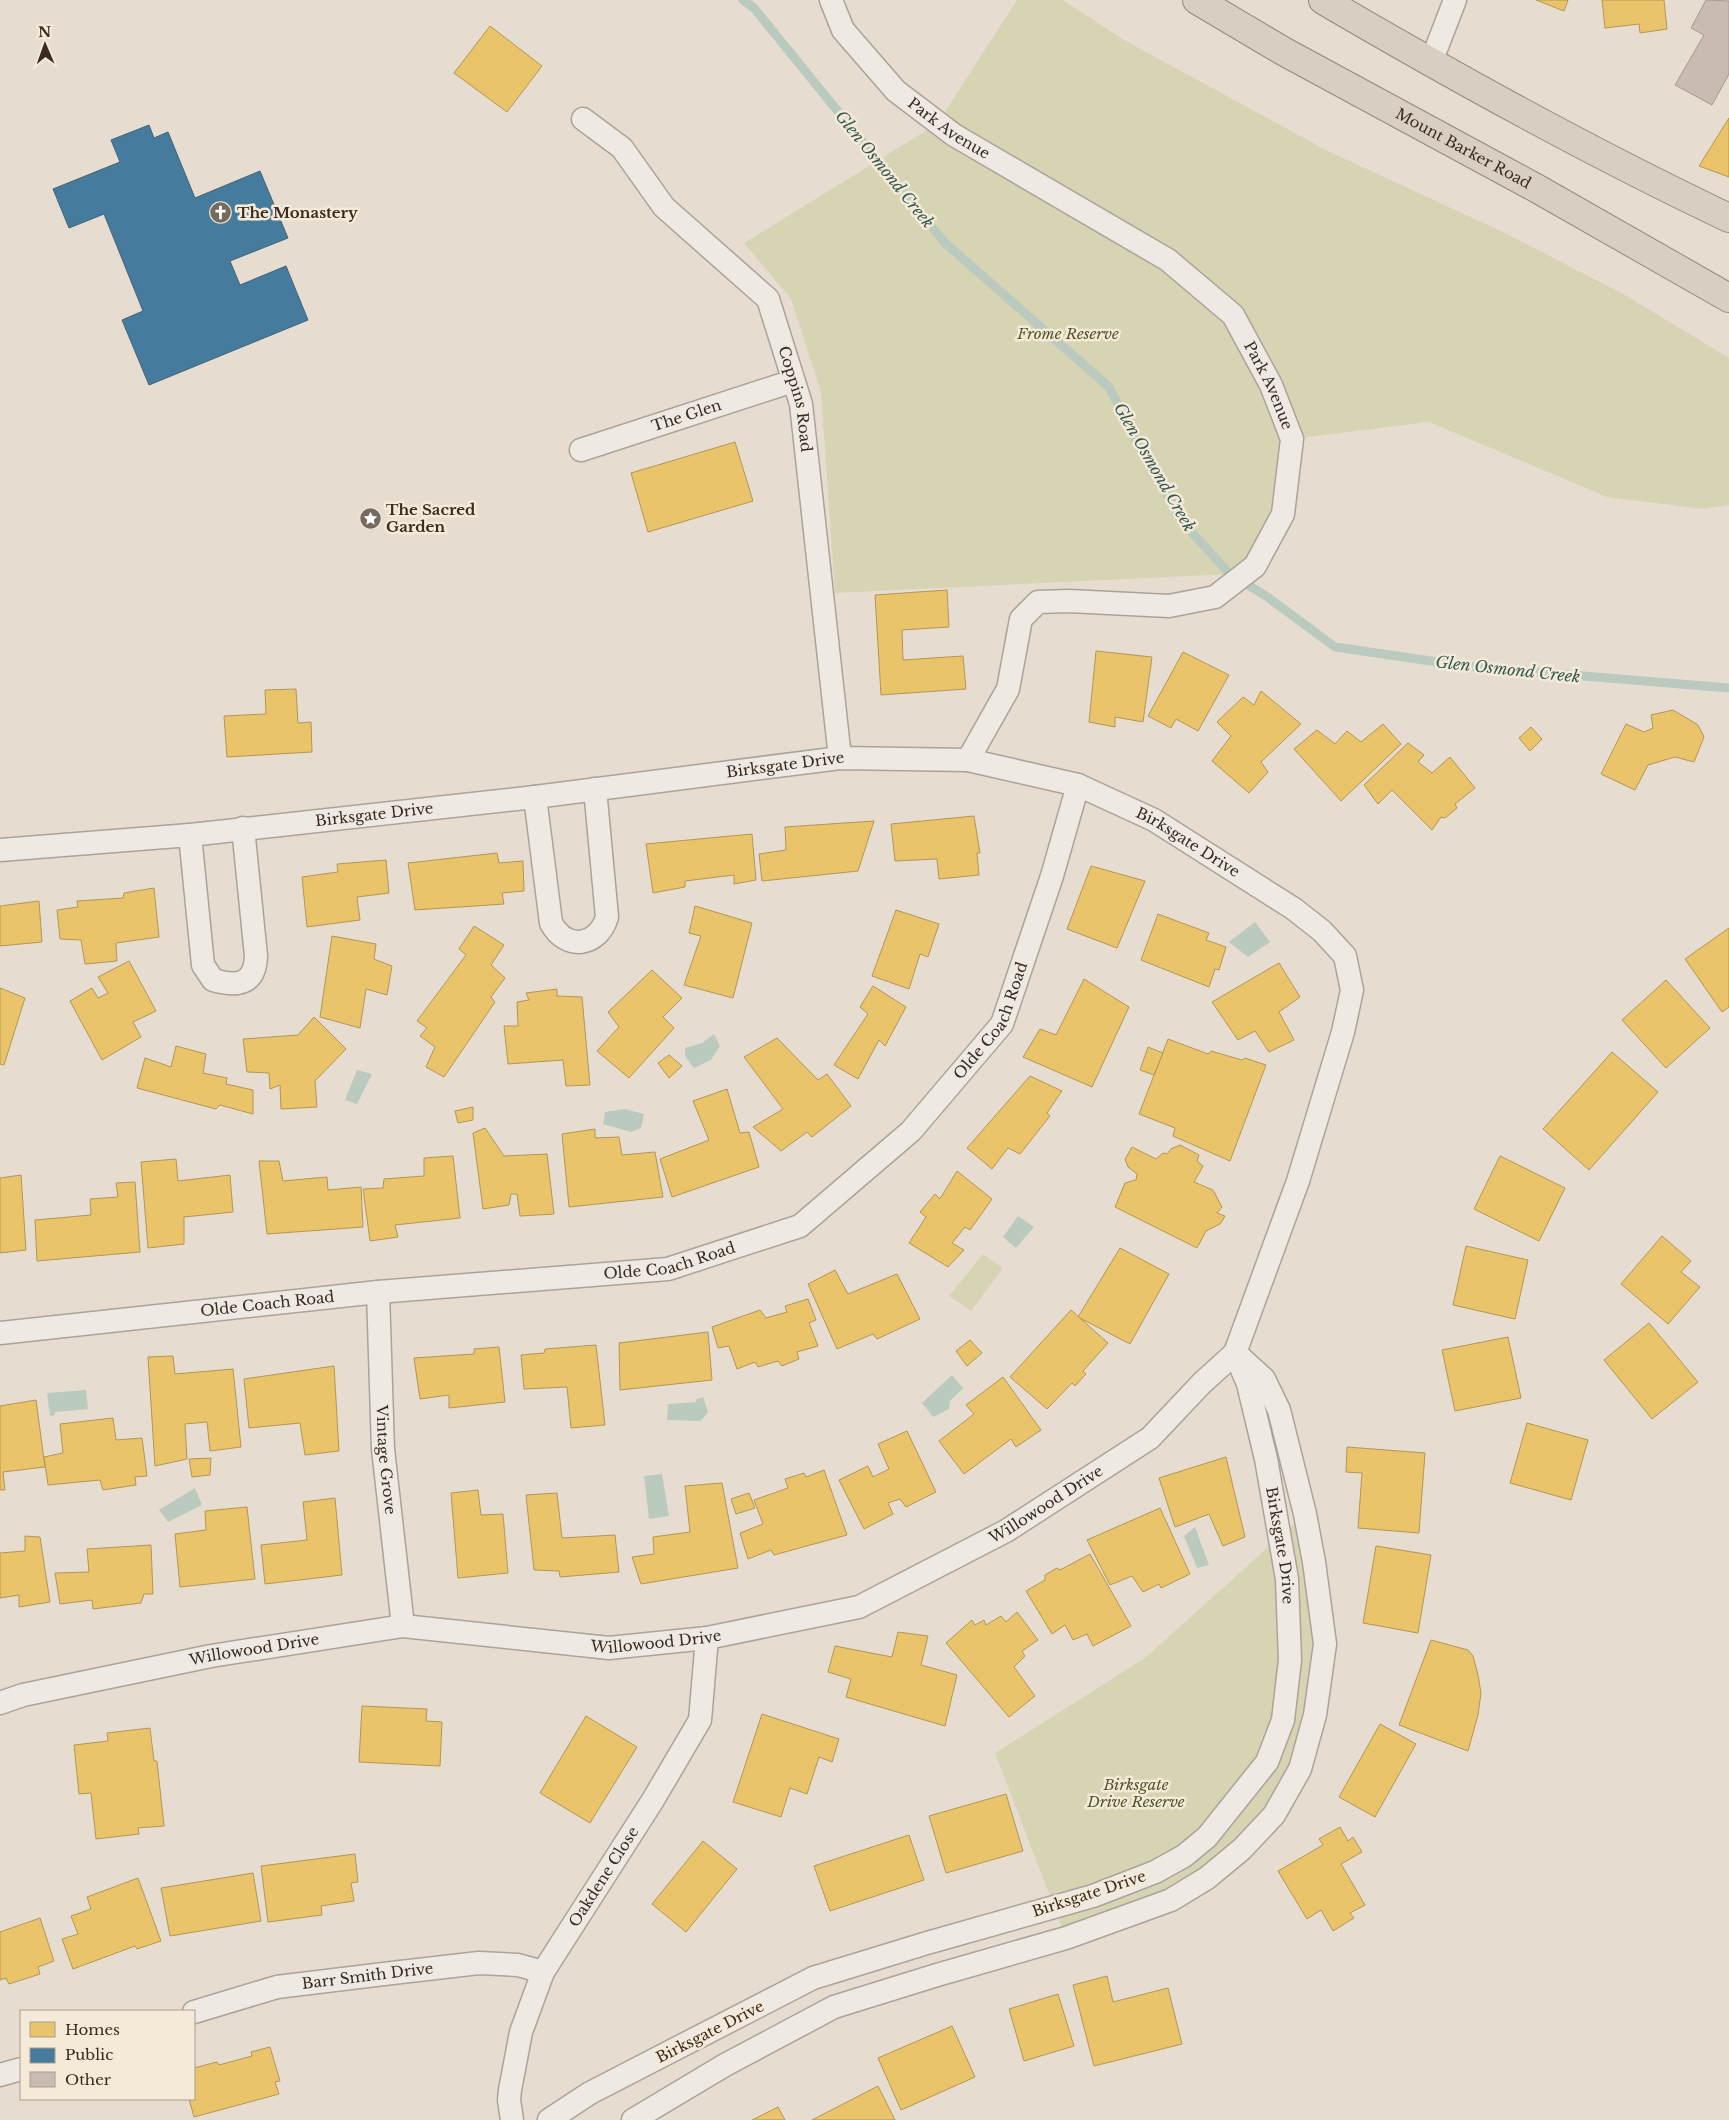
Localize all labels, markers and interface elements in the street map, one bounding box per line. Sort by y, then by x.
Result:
north arrow [20,20,70,70]
text: N [38,23,51,41]
street label: Park Avenue [904,93,993,163]
street label: Mount Barker Road [1392,104,1535,193]
water label: Glen Osmond Creek [831,106,939,232]
church icon: The Monastery [209,201,233,225]
place label: The Monastery [237,203,358,222]
park label: Frome Reserve [1016,324,1119,343]
street label: Park Avenue [1240,338,1297,432]
street label: Coppins Road [774,343,816,453]
street label: The Glen [649,395,724,435]
water label: Glen Osmond Creek [1110,399,1200,535]
place label: The Sacred Garden [386,500,476,536]
place icon: The Sacred Garden [358,507,382,531]
water label: Glen Osmond Creek [1435,651,1581,687]
street label: Birksgate Drive [725,748,845,781]
street label: Birksgate Drive [314,798,434,830]
street label: Birksgate Drive [1133,803,1243,881]
street label: Olde Coach Road [949,959,1031,1083]
street label: Olde Coach Road [603,1238,738,1283]
street label: Olde Coach Road [199,1287,335,1320]
street label: Vintage Grove [373,1404,400,1515]
street label: Willowood Drive [985,1461,1106,1548]
street label: Birksgate Drive [1262,1485,1298,1604]
street label: Willowood Drive [589,1625,723,1657]
street label: Willowood Drive [186,1629,320,1670]
park label: Birksgate Drive Reserve [1086,1775,1185,1811]
street label: Oakdene Close [564,1823,642,1930]
street label: Birksgate Drive [1030,1866,1148,1921]
street label: Barr Smith Drive [301,1958,434,1993]
street label: Birksgate Drive [653,1996,767,2067]
legend [20,2010,195,2100]
text: Homes [65,2020,120,2039]
text: Public [65,2045,113,2064]
text: Other [65,2070,112,2089]

